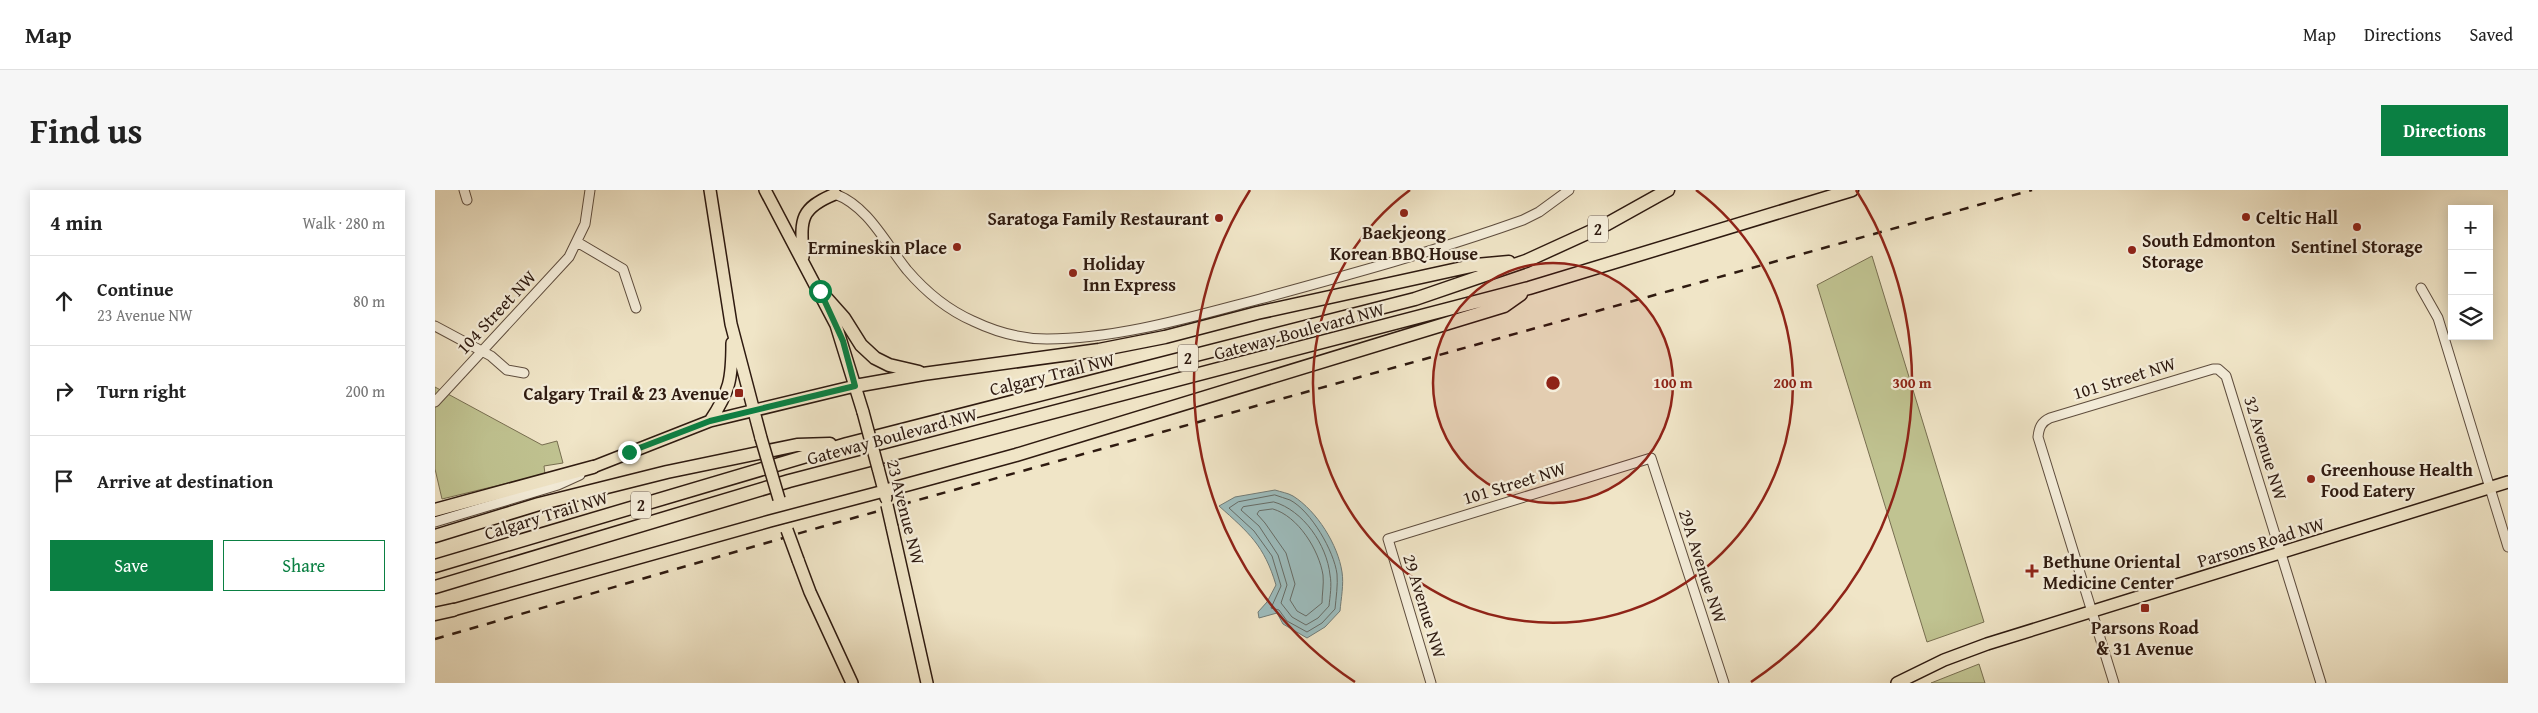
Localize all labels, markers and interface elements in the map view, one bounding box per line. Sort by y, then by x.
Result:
text: Map [25,17,72,52]
text: Map [2303,21,2336,48]
text: Directions [2364,21,2441,48]
text: Saved [2469,21,2513,48]
text: Find us [30,105,143,156]
button: Directions [2381,105,2508,156]
place label: Celtic Hall [2256,204,2339,231]
place label: Saratoga Family Restaurant [987,205,1209,232]
map controls [2448,205,2493,340]
button: + [2448,205,2493,250]
text: 4 min [50,207,102,238]
marker: Baekjeong Korean BBQ House [1398,207,1410,219]
text: Walk · 280 m [302,211,385,235]
marker: Celtic Hall [2240,211,2252,223]
marker: Saratoga Family Restaurant [1213,212,1225,224]
road number: 2 [1588,216,1608,242]
place label: Baekjeong Korean BBQ House [1330,219,1478,267]
marker: Sentinel Storage [2351,221,2363,233]
place label: South Edmonton Storage [2142,227,2276,275]
place label: Sentinel Storage [2291,233,2423,260]
place label: Ermineskin Place [808,234,947,261]
marker: Ermineskin Place [951,241,963,253]
marker: South Edmonton Storage [2126,244,2138,256]
place label: Holiday Inn Express [1083,250,1176,298]
button: − [2448,250,2493,295]
street label: 104 Street NW [450,263,543,360]
marker: Holiday Inn Express [1067,267,1079,279]
text: Continue [97,275,174,303]
route start [809,280,832,303]
icon: ahead [50,287,78,315]
text: 80 m [353,289,385,313]
street label: Gateway Boulevard NW [1211,295,1388,367]
button: layers [2448,295,2493,340]
text: 23 Avenue NW [97,303,193,327]
road number: 2 [1178,344,1198,372]
street label: Calgary Trail NW [987,345,1118,403]
street label: 101 Street NW [2069,349,2180,406]
text: 100 m [1653,372,1693,393]
text: 200 m [1773,372,1813,393]
text: 300 m [1892,372,1932,393]
centre of rings [1544,374,1562,392]
icon: right [50,377,78,405]
text: Turn right [97,377,186,405]
text: 200 m [345,379,385,403]
place label: Calgary Trail & 23 Avenue [524,380,729,407]
marker: Calgary Trail & 23 Avenue [733,387,745,399]
street label: 32 Avenue NW [2237,393,2295,504]
street label: Gateway Boulevard NW [804,400,981,472]
route end [618,441,641,464]
street label: 101 Street NW [1459,454,1570,511]
place label: Greenhouse Health Food Eatery [2321,456,2473,504]
street label: 23 Avenue NW [880,457,932,568]
icon: arrive [50,467,78,495]
text: Arrive at destination [97,467,273,495]
marker: Greenhouse Health Food Eatery [2305,473,2317,485]
street label: Calgary Trail NW [481,483,612,547]
road number: 2 [631,492,651,518]
street label: 29A Avenue NW [1672,505,1734,627]
street label: Parsons Road NW [2194,510,2329,574]
button: Save [50,540,213,591]
button: Share [223,540,385,591]
place label: Bethune Oriental Medicine Center [2043,548,2181,596]
street label: 29 Avenue NW [1396,551,1454,662]
marker: Bethune Oriental Medicine Center [2025,564,2039,578]
marker: Parsons Road & 31 Avenue [2139,602,2151,614]
place label: Parsons Road & 31 Avenue [2091,614,2200,662]

